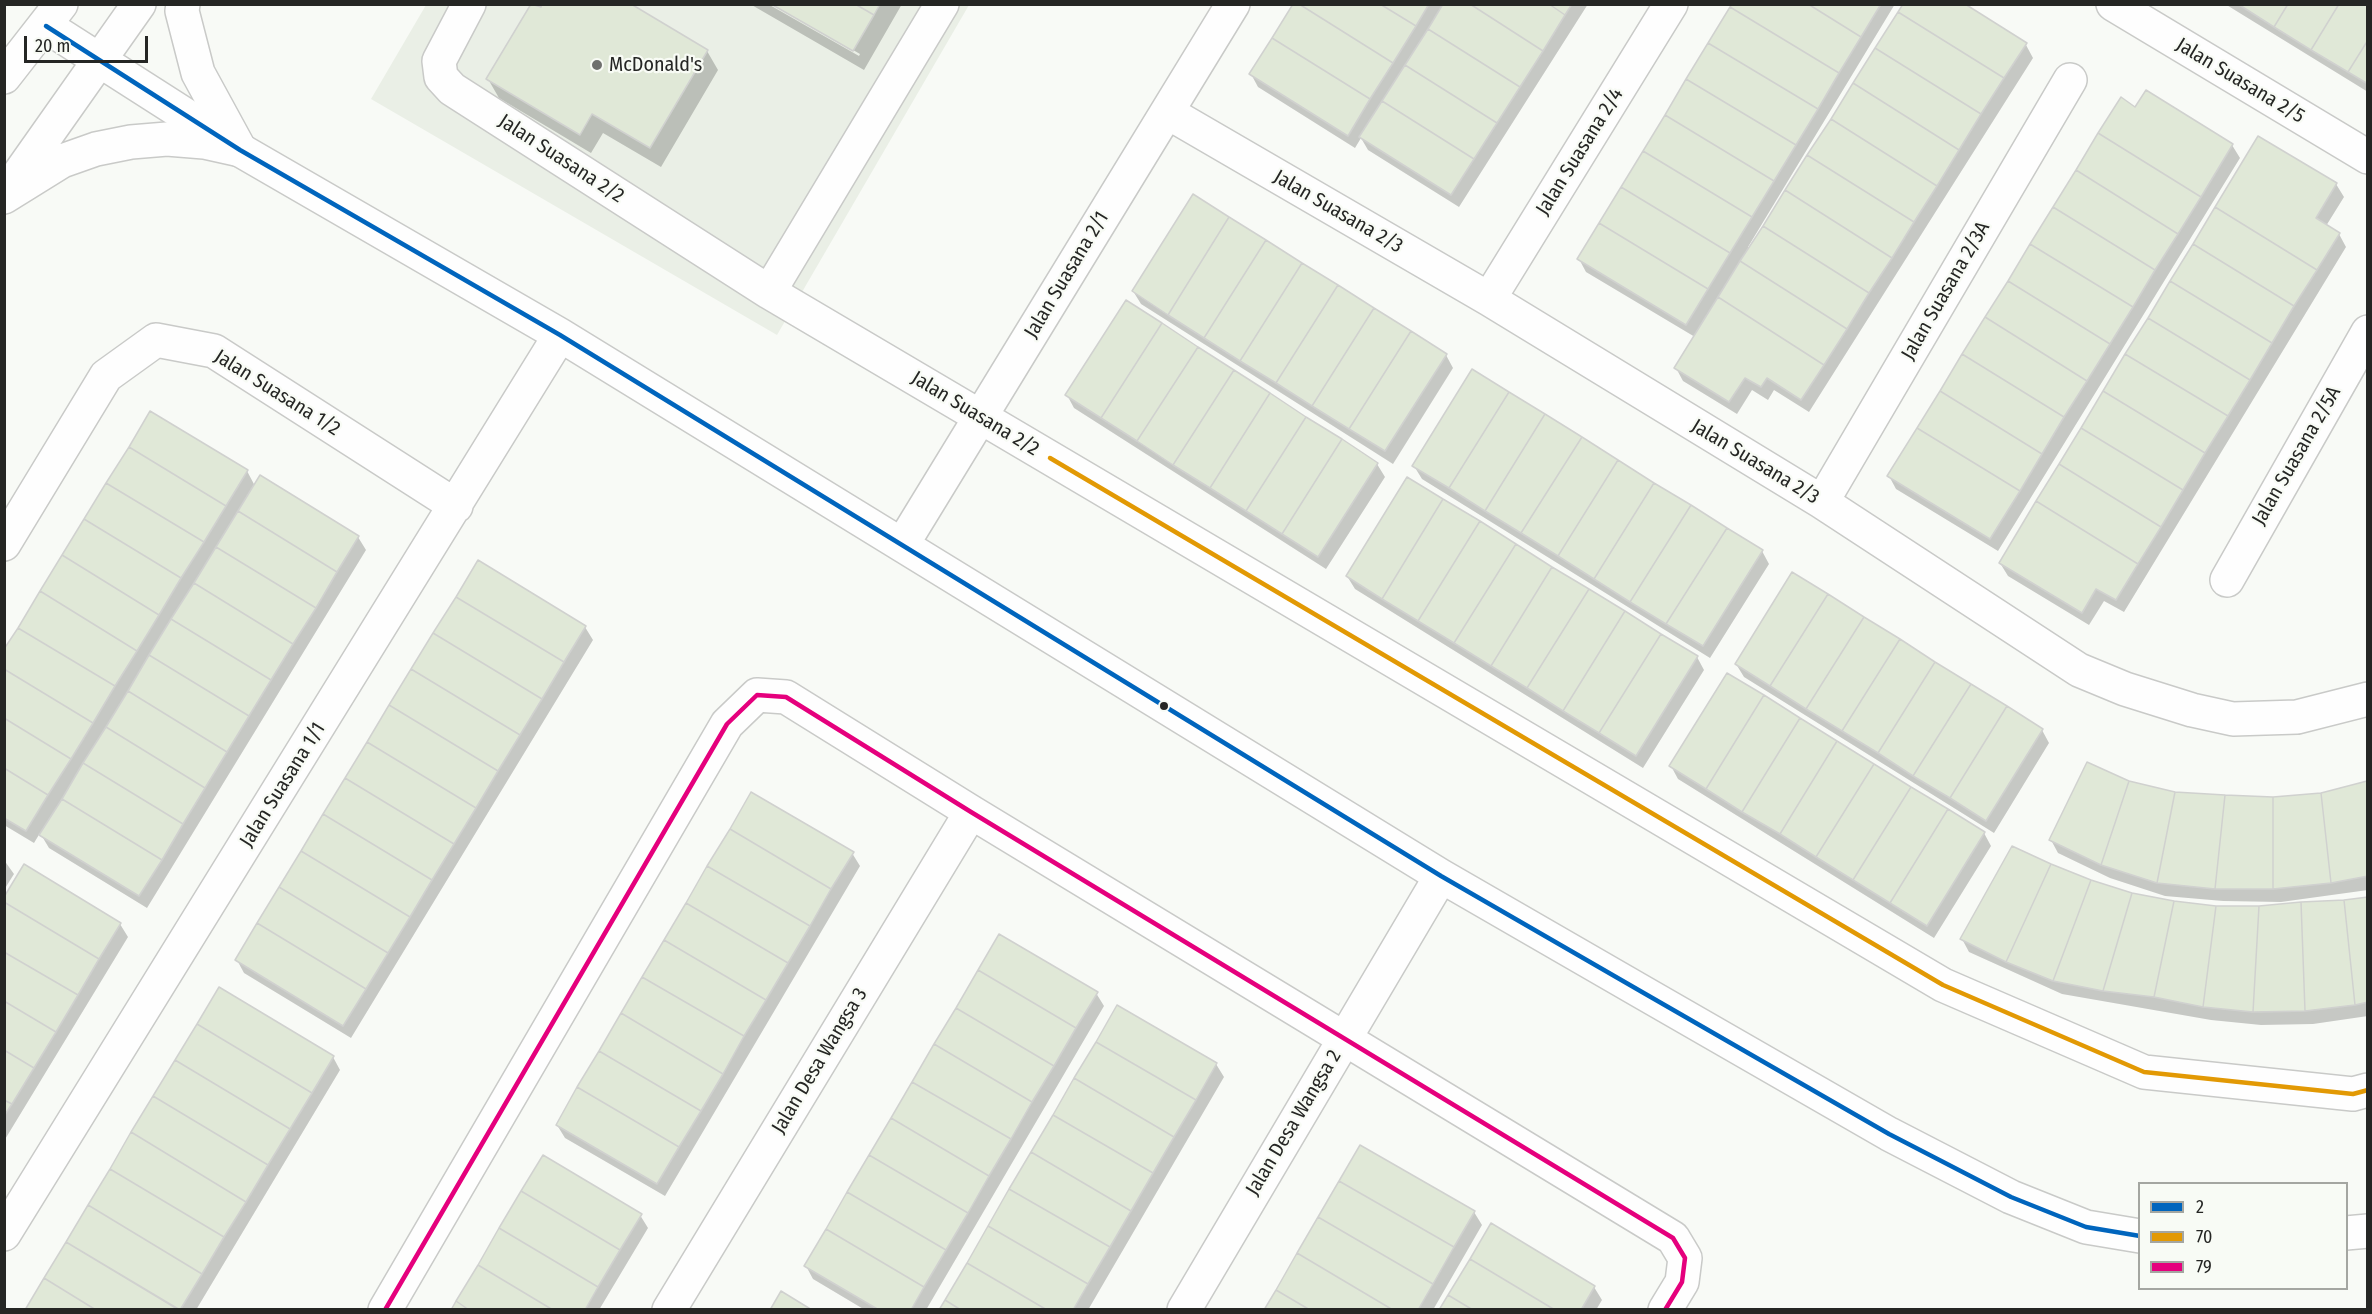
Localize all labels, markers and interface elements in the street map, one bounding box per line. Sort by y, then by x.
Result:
scale bar [27,24,152,62]
street label: Jalan Suasana 2/5 [2171,33,2309,129]
text: 20 m [35,35,70,57]
place label: McDonald's [609,53,702,77]
marker: McDonald's [590,58,604,72]
street label: Jalan Suasana 2/4 [1531,84,1629,220]
street label: Jalan Suasana 2/2 [494,110,628,208]
street label: Jalan Suasana 2/3 [1269,165,1407,259]
street label: Jalan Suasana 2/1 [1020,207,1114,343]
street label: Jalan Suasana 2/3A [1897,218,1995,364]
street label: Jalan Suasana 1/2 [210,345,344,441]
street label: Jalan Suasana 2/2 [907,366,1043,462]
street label: Jalan Suasana 2/5A [2248,382,2346,530]
street label: Jalan Suasana 2/3 [1687,414,1823,510]
unlabelled marker [1158,700,1170,712]
street label: Jalan Suasana 1/1 [235,718,331,852]
street label: Jalan Desa Wangsa 3 [767,984,873,1138]
street label: Jalan Desa Wangsa 2 [1241,1046,1347,1200]
legend [2138,1182,2348,1290]
text: 2 [2196,1196,2204,1218]
text: 70 [2196,1226,2212,1248]
text: 79 [2196,1256,2212,1278]

